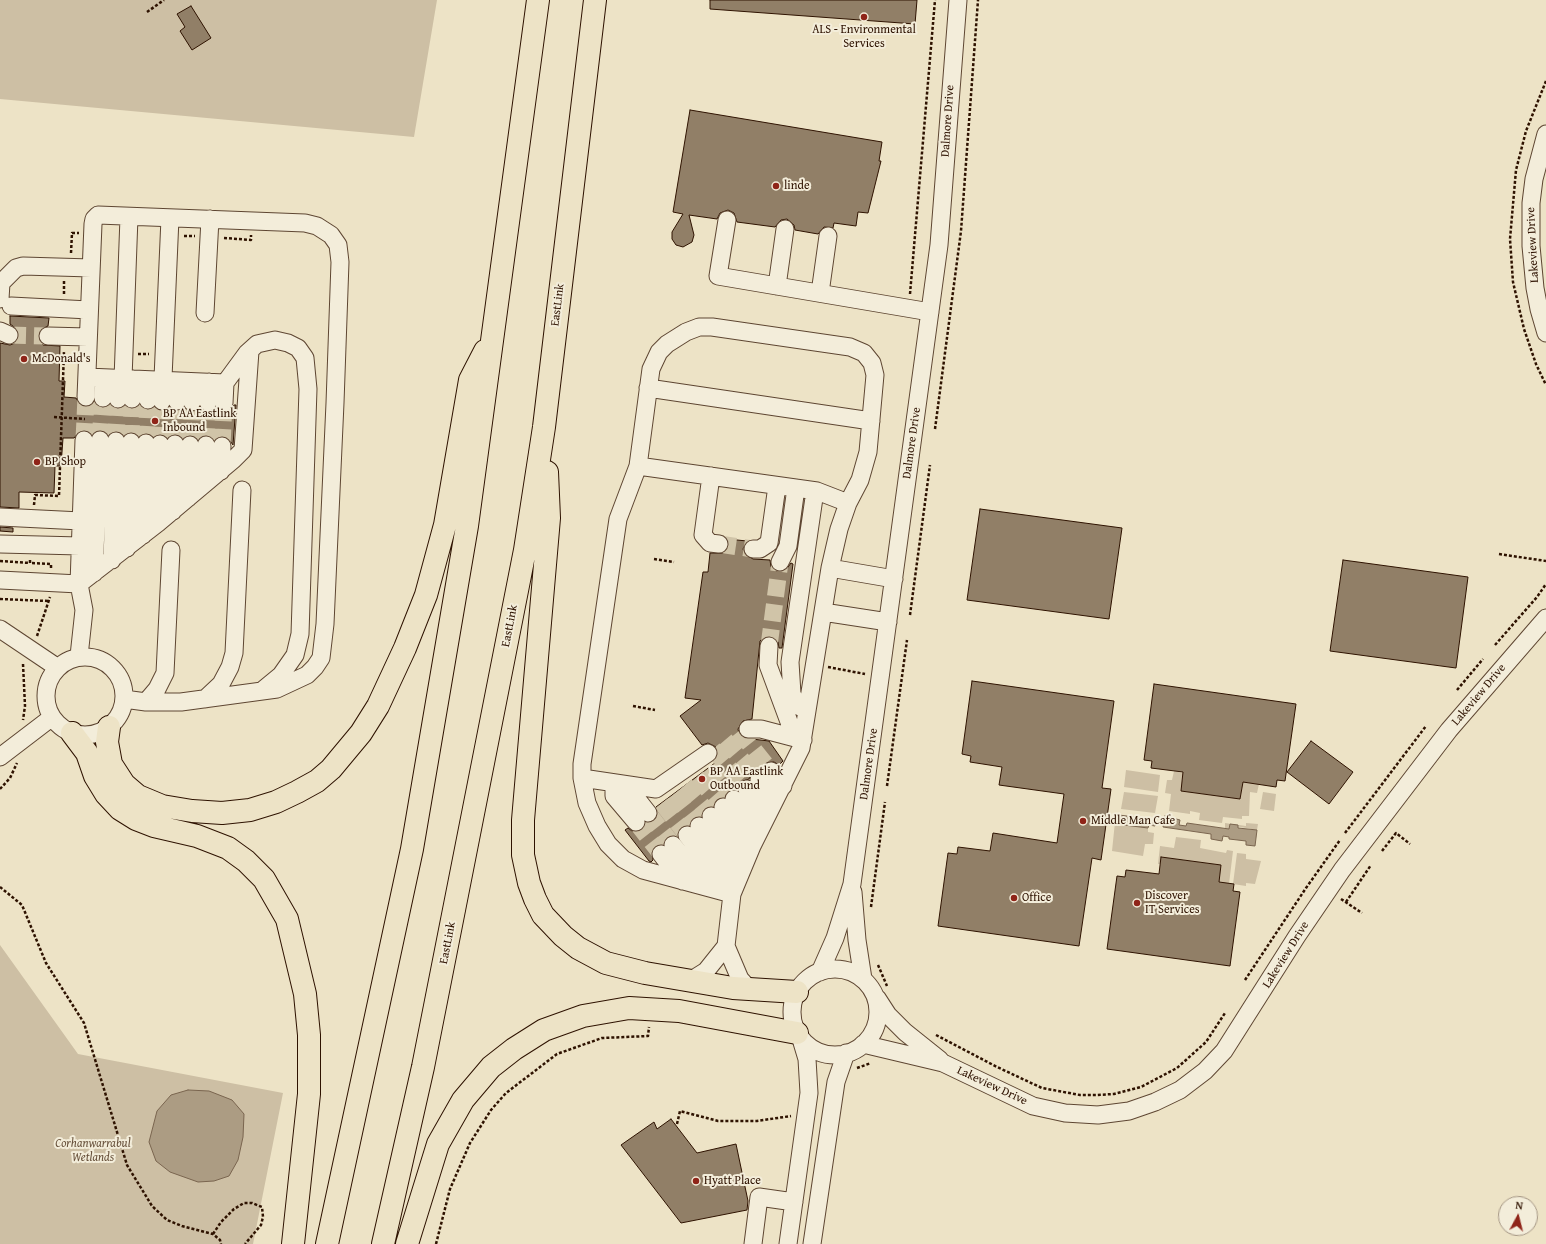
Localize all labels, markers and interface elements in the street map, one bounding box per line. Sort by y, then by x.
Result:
marker: ALS - Environmental Services [859,12,869,22]
place label: ALS - Environmental Services [812,23,916,51]
street label: Dalmore Drive [938,84,958,158]
place label: linde [784,179,810,193]
marker: linde [771,181,781,191]
street label: Lakeview Drive [1524,207,1542,283]
street label: EastLink [548,283,568,327]
place label: McDonald's [32,352,91,366]
marker: McDonald's [19,354,29,364]
street label: Dalmore Drive [900,406,924,480]
place label: BP AA Eastlink Inbound [163,407,236,435]
marker: BP AA Eastlink Inbound [150,416,160,426]
place label: BP Shop [45,455,86,469]
marker: BP Shop [32,457,42,467]
street label: EastLink [499,604,521,648]
street label: Lakeview Drive [1449,661,1509,729]
street label: Dalmore Drive [857,727,881,801]
place label: BP AA Eastlink Outbound [710,765,783,793]
marker: BP AA Eastlink Outbound [697,774,707,784]
place label: Middle Man Cafe [1091,814,1175,828]
marker: Middle Man Cafe [1078,816,1088,826]
place label: Discover IT Services [1145,889,1200,917]
place label: Office [1022,891,1051,905]
marker: Office [1009,893,1019,903]
marker: Discover IT Services [1132,898,1142,908]
street label: Lakeview Drive [1260,919,1312,991]
street label: EastLink [437,921,459,965]
street label: Lakeview Drive [954,1063,1030,1109]
park label: Corhanwarrabul Wetlands [55,1137,131,1165]
place label: Hyatt Place [704,1174,761,1188]
marker: Hyatt Place [691,1176,701,1186]
north arrow [1498,1196,1538,1236]
text: N [1515,1197,1524,1213]

